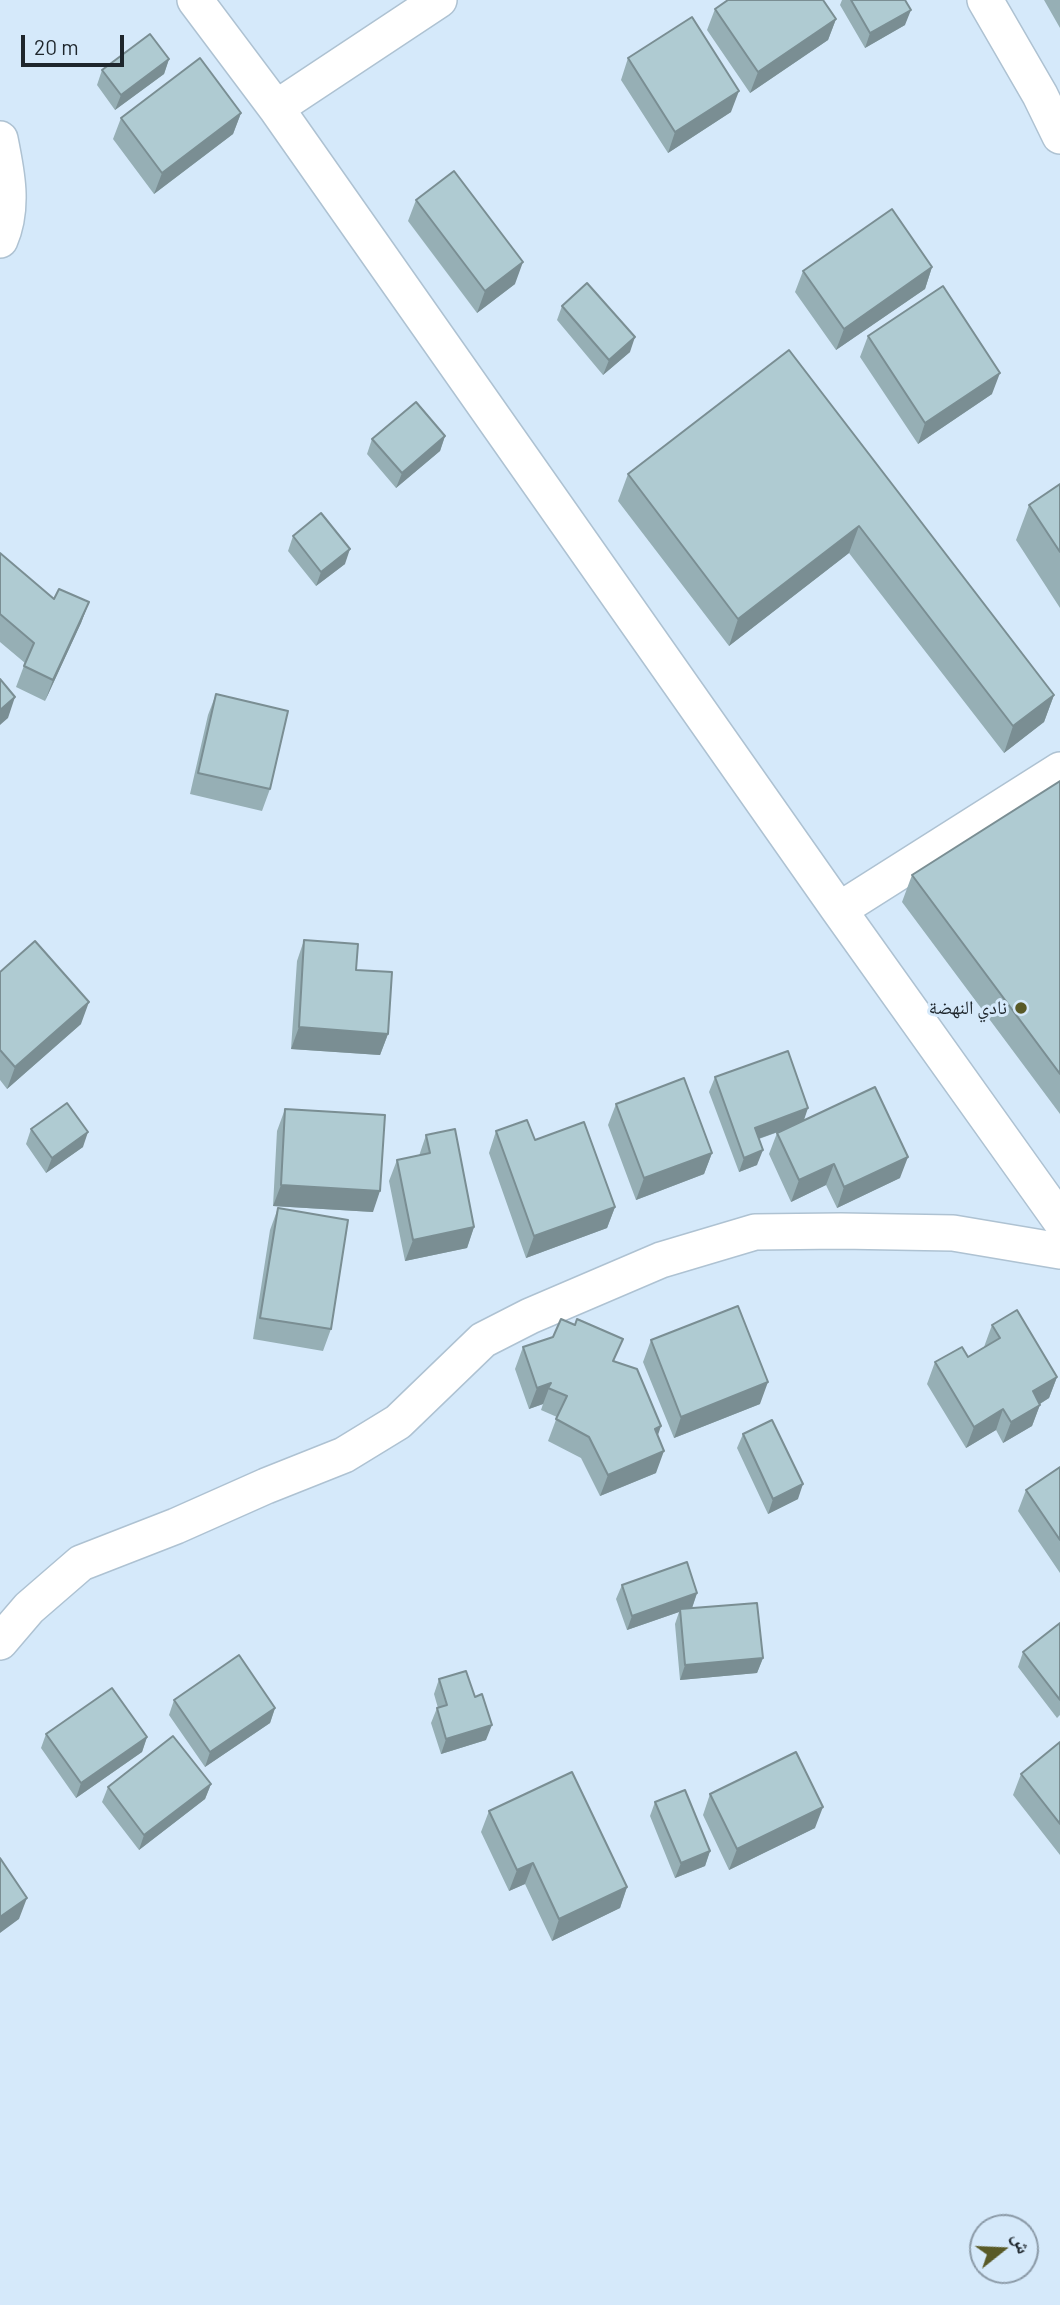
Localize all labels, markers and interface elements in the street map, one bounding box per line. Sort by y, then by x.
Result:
scale bar [24,21,128,65]
text: 20 m [34,34,79,59]
place label: نادي النهضة [929,997,1007,1019]
marker: نادي النهضة [1013,1000,1029,1016]
north arrow [969,2214,1039,2284]
text: ش [1008,2230,1037,2256]

